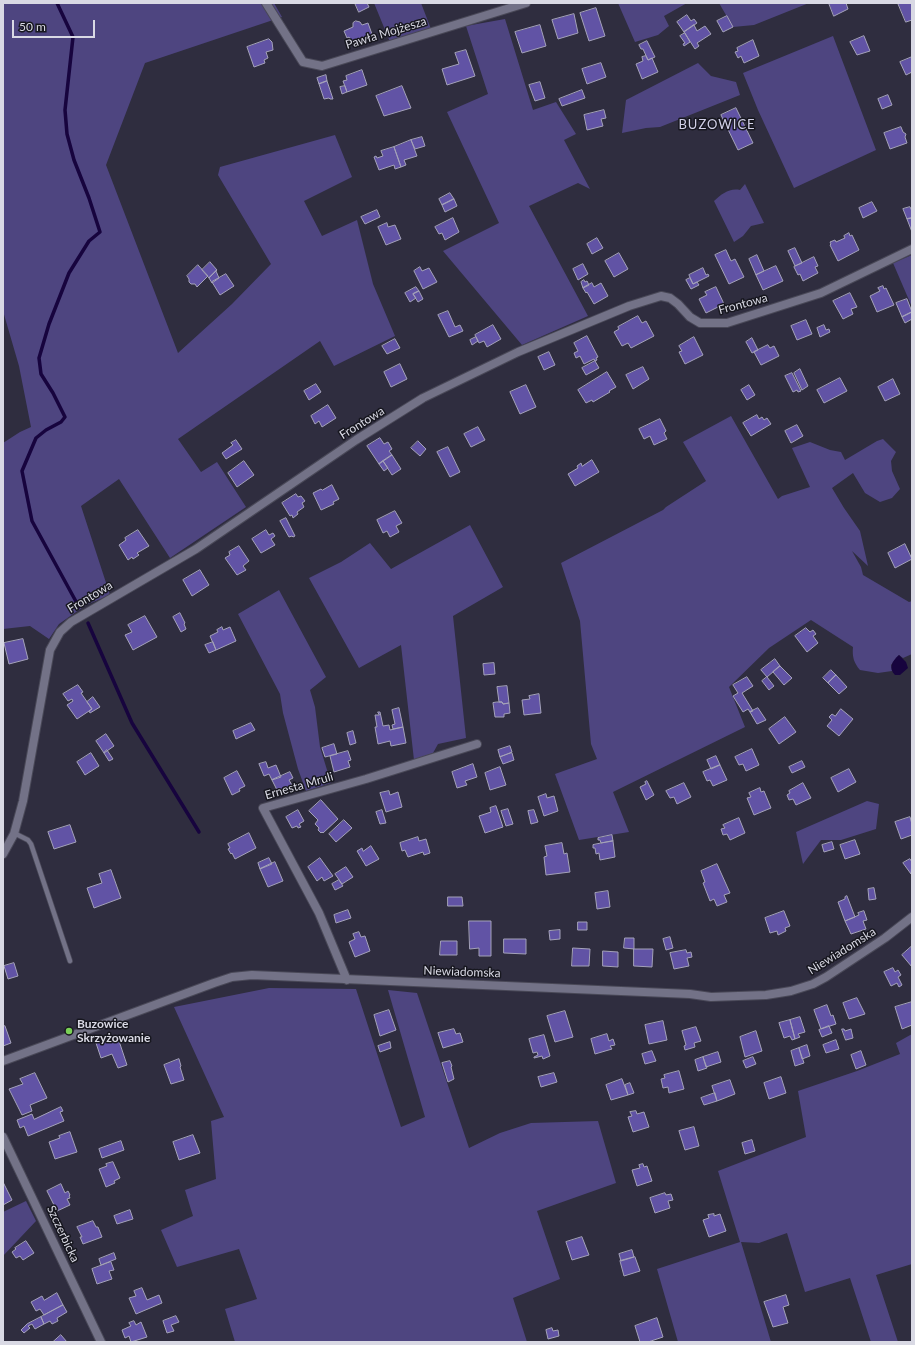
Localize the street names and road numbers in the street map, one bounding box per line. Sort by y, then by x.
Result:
street label: Pawła Mojżesza [344,14,428,52]
street label: Frontowa [717,291,769,317]
street label: Frontowa [337,404,387,442]
street label: Frontowa [65,578,115,616]
street label: Ernesta Mruli [263,769,335,803]
street label: Niewiadomska [805,924,879,978]
street label: Niewiadomska [423,963,501,981]
street label: Szczerbicka [44,1203,82,1265]

